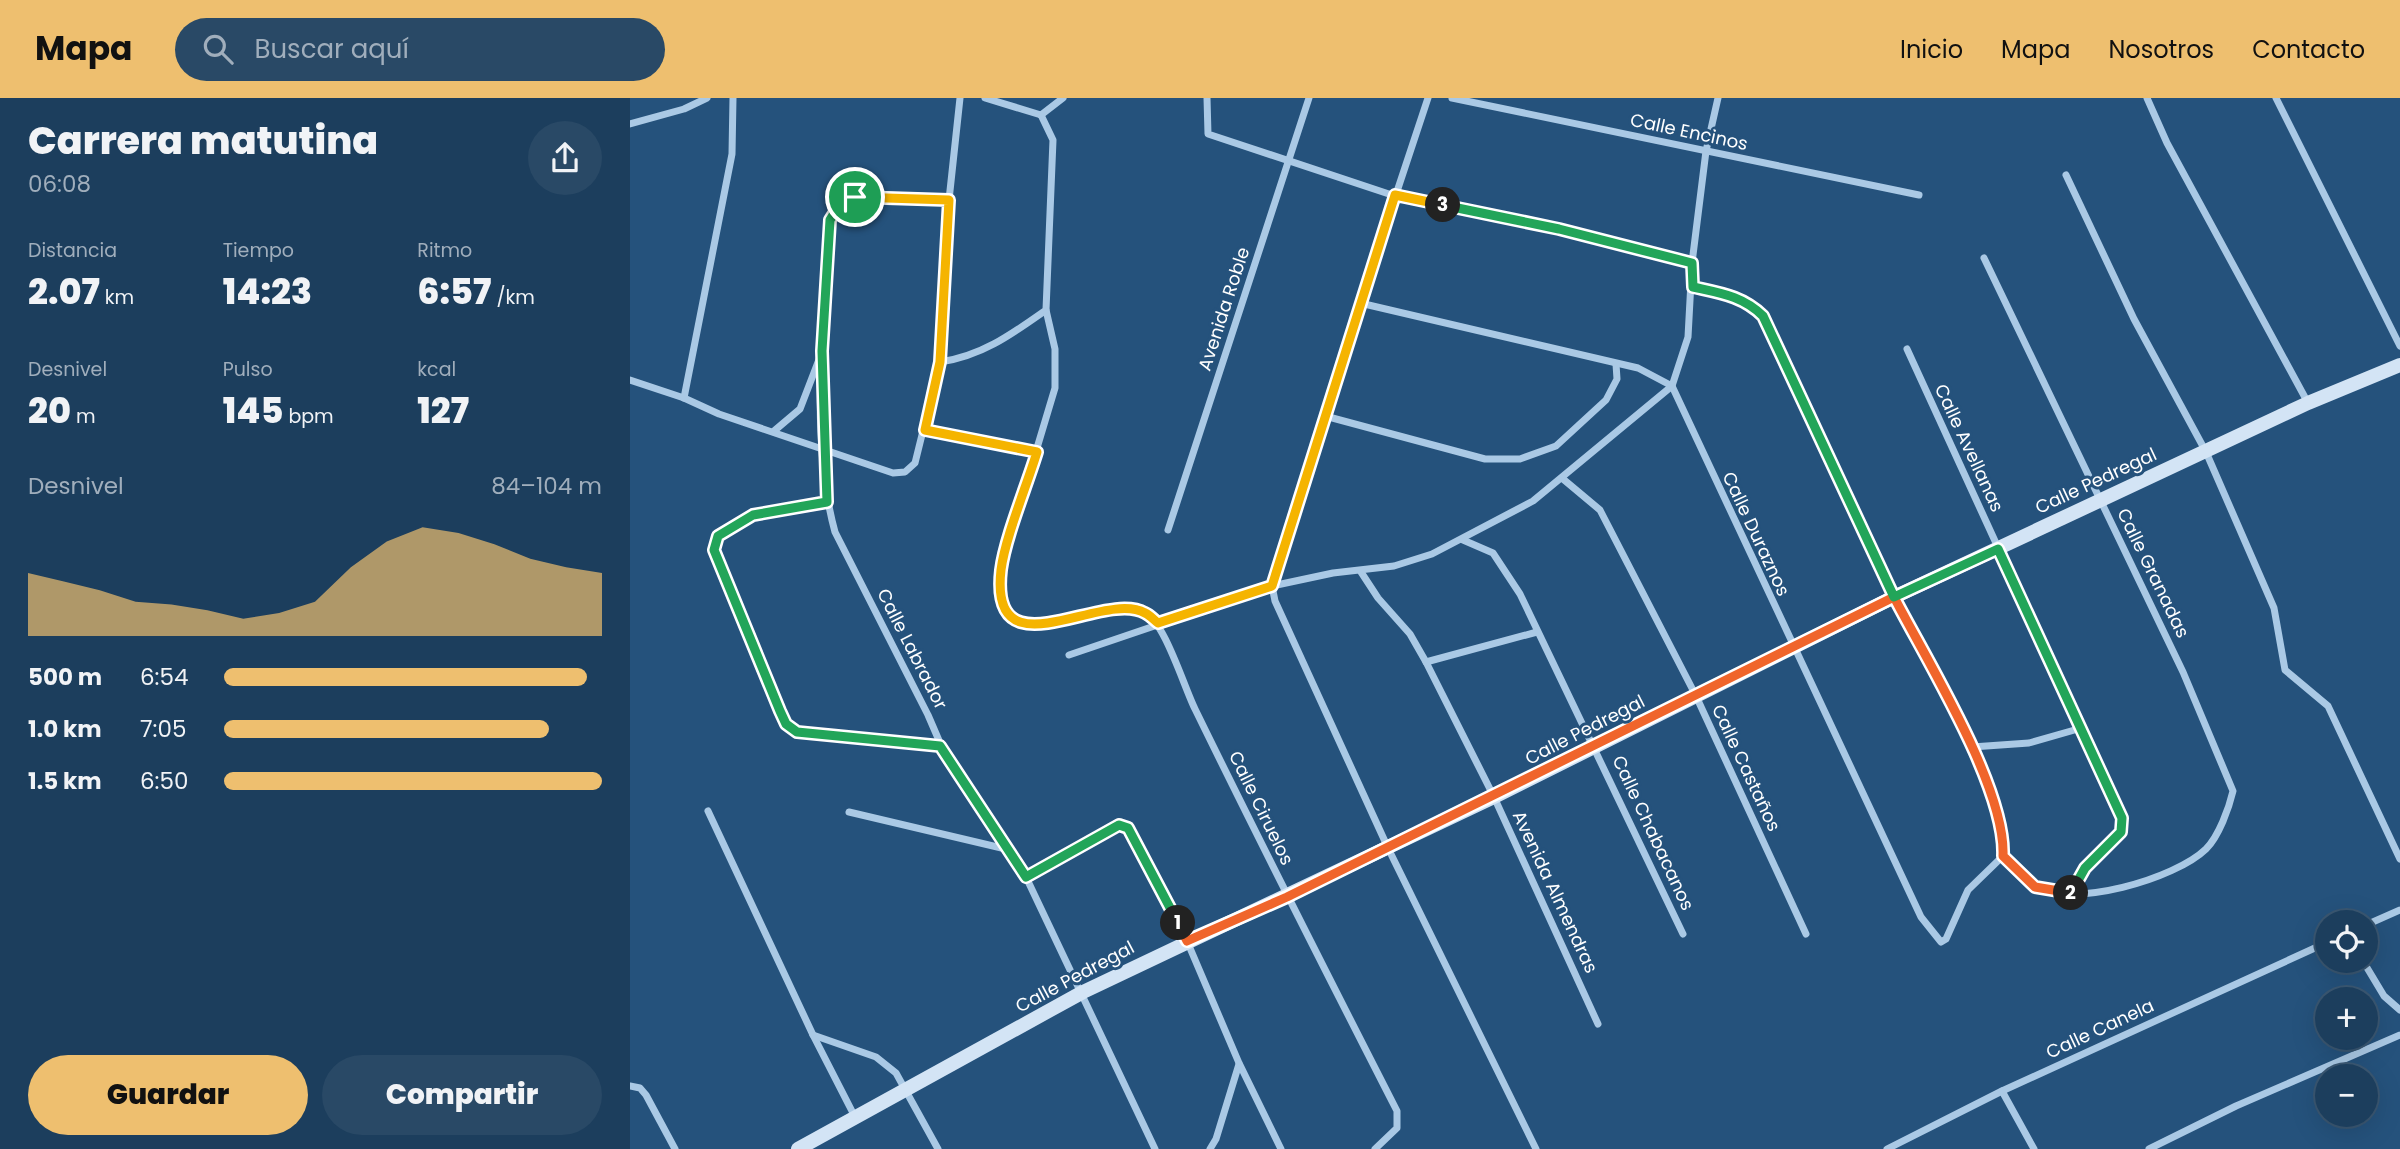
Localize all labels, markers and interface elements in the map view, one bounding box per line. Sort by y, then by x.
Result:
search box [175,18,665,81]
text: Mapa [35,25,133,72]
icon: search [199,30,237,68]
text: Buscar aquí [255,31,409,67]
text: Inicio [1900,33,1963,66]
text: Mapa [2001,33,2070,66]
text: Nosotros [2108,33,2214,66]
text: Contacto [2252,33,2365,66]
street label: Calle Encinos [1628,107,1750,156]
text: Carrera matutina [28,114,378,167]
button: share [528,121,602,195]
pin [825,167,885,227]
text: 06:08 [28,168,91,200]
icon: arrive [836,178,874,216]
pin: 3 [1426,188,1460,222]
text: 3 [1437,191,1448,218]
text: Distancia [28,237,117,264]
text: Tiempo [223,237,294,264]
text: Ritmo [417,237,472,264]
street label: Avenida Roble [1192,244,1255,374]
text: 2.07 [28,267,100,316]
text: 14:23 [223,267,312,316]
text: 6:57 [417,267,491,316]
text: km [100,284,134,311]
text: /km [491,284,535,311]
text: Desnivel [28,356,107,383]
text: Pulso [223,356,273,383]
text: kcal [417,356,456,383]
street label: Calle Avellanas [1929,380,2010,516]
text: 20 [28,386,71,435]
text: 145 [223,386,283,435]
text: 127 [417,386,469,435]
text: m [71,403,96,430]
text: bpm [283,403,334,430]
street label: Calle Pedregal [2031,441,2161,520]
street label: Calle Duraznos [1717,467,1796,600]
text: Desnivel [28,470,124,502]
text: 84–104 m [491,470,602,502]
street label: Calle Granadas [2111,504,2196,642]
street label: Calle Labrador [871,584,954,714]
text: 500 m [28,661,102,693]
text: 6:54 [140,661,188,693]
street label: Calle Pedregal [1521,689,1649,770]
street label: Calle Castaños [1706,700,1787,835]
text: 1.0 km [28,713,102,745]
text: 7:05 [140,713,186,745]
street label: Calle Ciruelos [1223,747,1300,869]
street label: Calle Chabacanos [1607,751,1700,914]
text: 1.5 km [28,765,102,797]
text: 6:50 [140,765,188,797]
street label: Avenida Almendras [1507,806,1604,977]
pin: 2 [2054,876,2088,910]
text: 2 [2065,879,2076,906]
pin: 1 [1160,906,1196,940]
text: 1 [1174,909,1181,936]
map controls [2315,910,2378,1127]
button: locate [2315,910,2378,973]
street label: Calle Pedregal [1011,935,1139,1018]
button: + [2315,987,2378,1050]
street label: Calle Canela [2042,993,2158,1064]
button: Guardar [28,1055,308,1135]
button: Compartir [322,1055,602,1135]
button: − [2315,1064,2378,1127]

